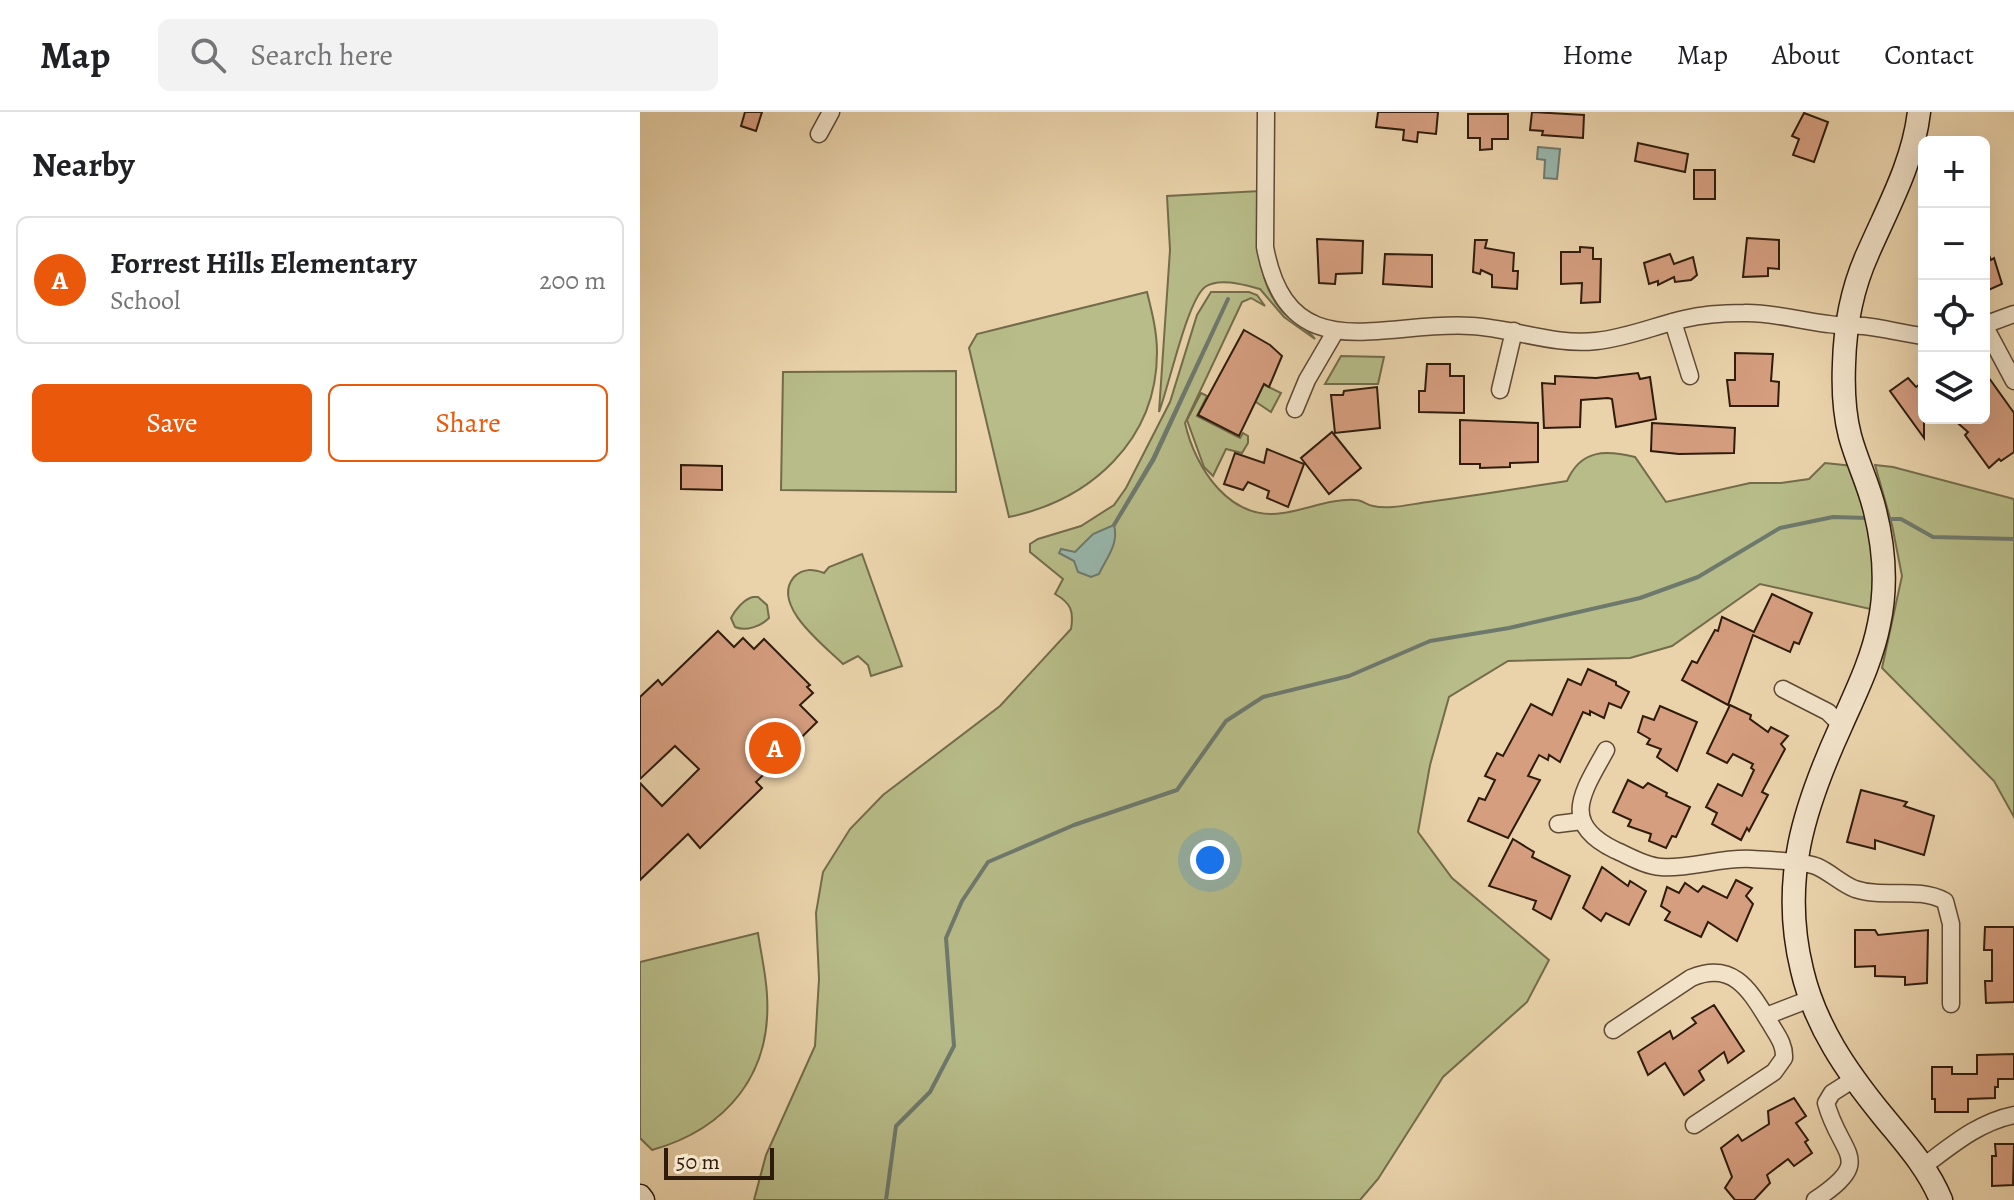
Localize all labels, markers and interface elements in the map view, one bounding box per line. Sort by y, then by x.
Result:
search box [158,19,718,91]
text: Map [40,29,110,81]
icon: search [186,33,230,77]
text: Search here [250,35,393,75]
text: Home [1562,36,1633,74]
text: Map [1677,36,1728,74]
text: About [1772,36,1840,74]
text: Contact [1884,36,1974,74]
map controls [1918,136,1990,424]
button: + [1918,136,1990,208]
text: Nearby [32,141,135,188]
button: − [1918,208,1990,280]
text: Forrest Hills Elementary [110,243,417,283]
text: A [52,263,68,298]
text: 200 m [539,263,606,298]
button: locate [1918,280,1990,352]
text: School [110,283,180,318]
button: layers [1918,352,1990,424]
button: Save [32,384,312,462]
button: Share [328,384,608,462]
pin: A [749,718,801,778]
your location [1190,840,1230,880]
scale bar [664,1144,774,1180]
text: 50 m [676,1147,720,1177]

